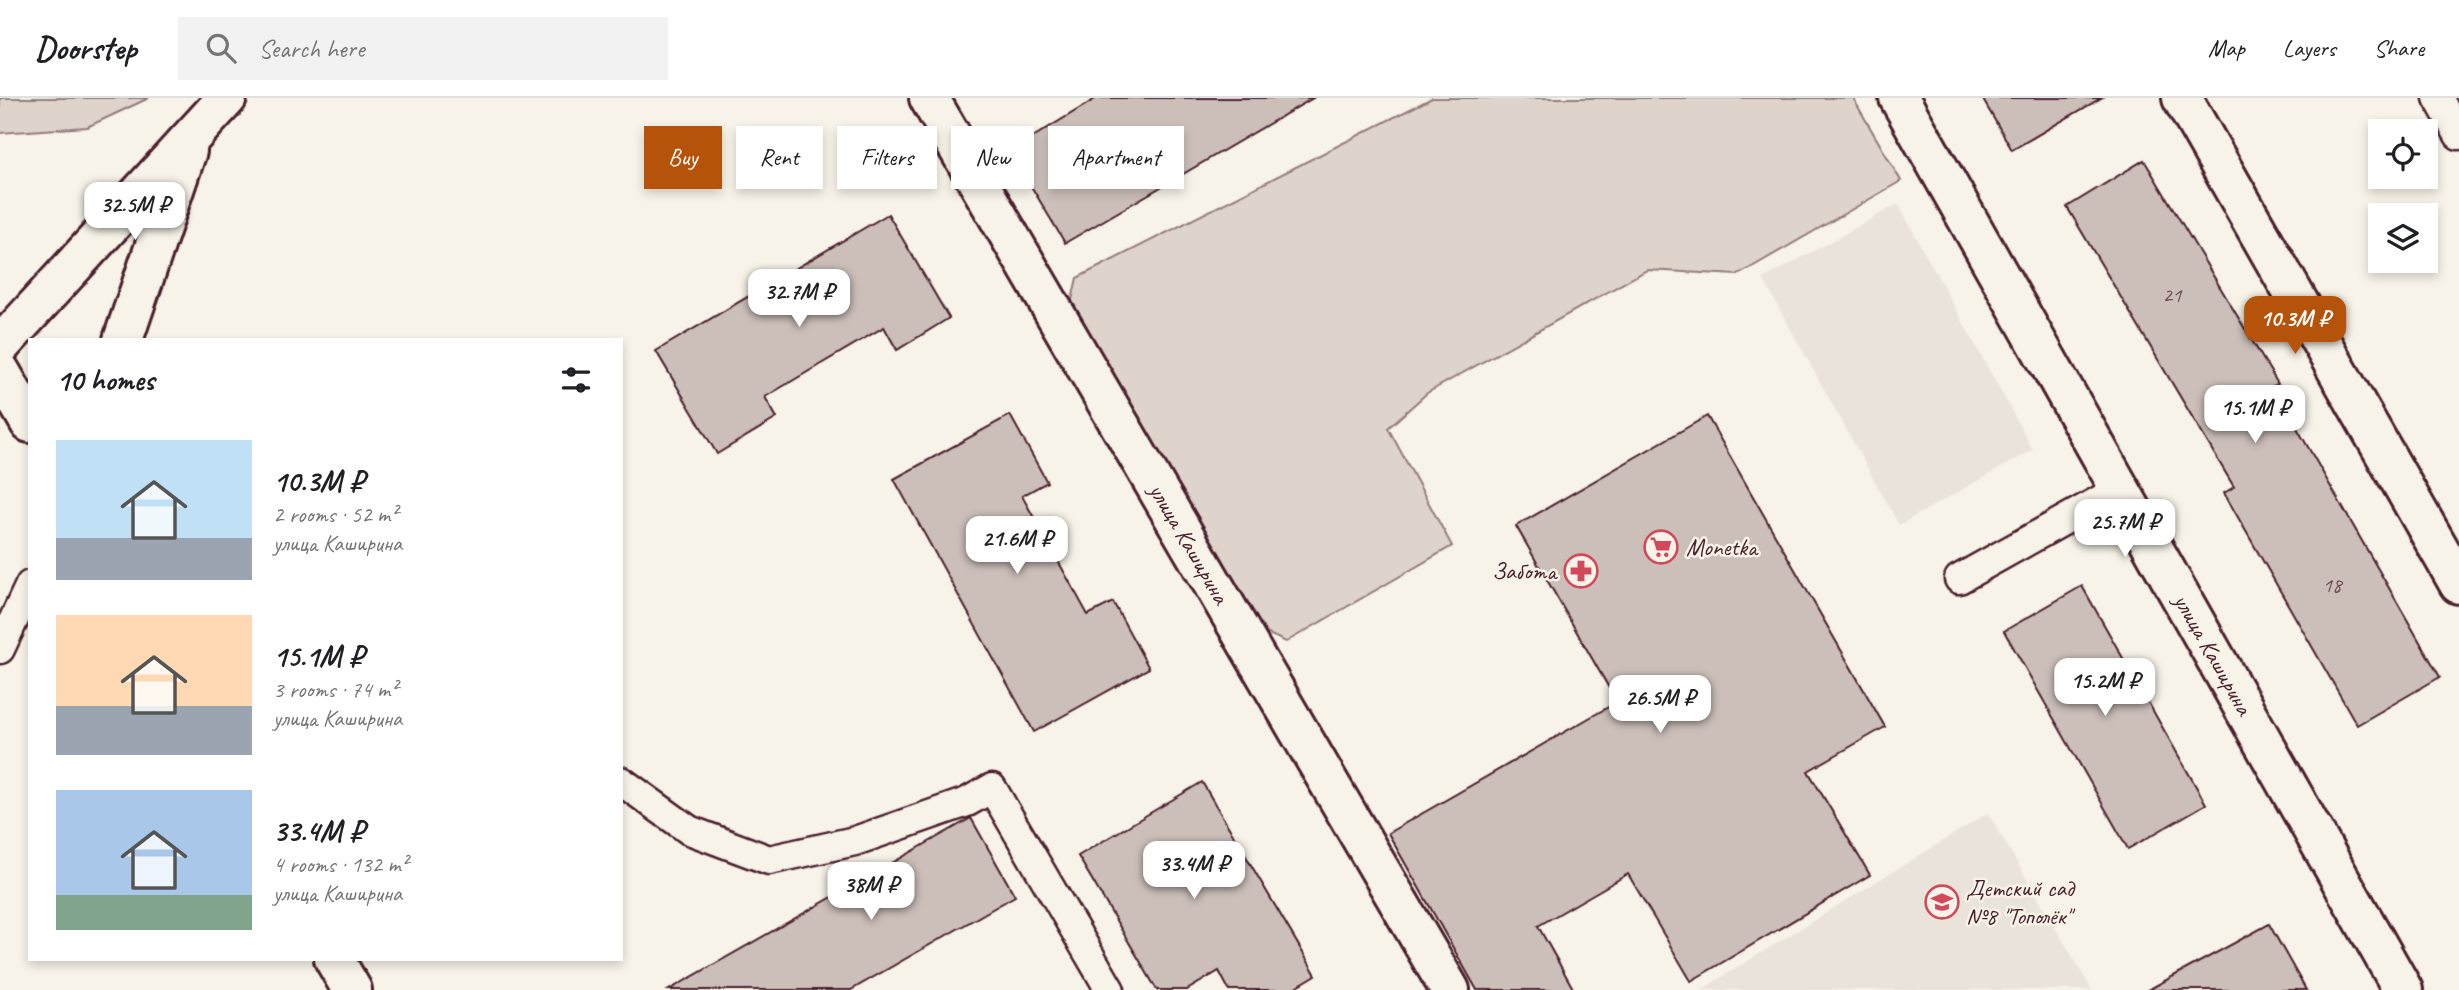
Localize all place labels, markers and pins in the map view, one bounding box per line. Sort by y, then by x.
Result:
pin: 32.5M ₽ [70,183,200,242]
pin: 32.7M ₽ [734,270,864,329]
pin: 10.3M ₽ [2230,296,2360,356]
pin: 15.1M ₽ [2190,386,2320,445]
pin: 25.7M ₽ [2060,500,2190,559]
pin: 21.6M ₽ [952,517,1082,576]
supermarket icon: Monetka [1642,528,1680,566]
place label: Monetka [1686,532,1759,562]
pharmacy icon: Забота [1562,552,1600,590]
place label: Забота [1492,556,1558,586]
pin: 15.2M ₽ [2040,658,2170,718]
pin: 26.5M ₽ [1595,676,1725,735]
pin: 33.4M ₽ [1129,842,1259,901]
pin: 38M ₽ [822,862,920,922]
place label: Детский сад №8 "Тополёк" [1966,873,2076,931]
school or university icon: Детский сад №8 "Тополёк" [1923,883,1961,921]

